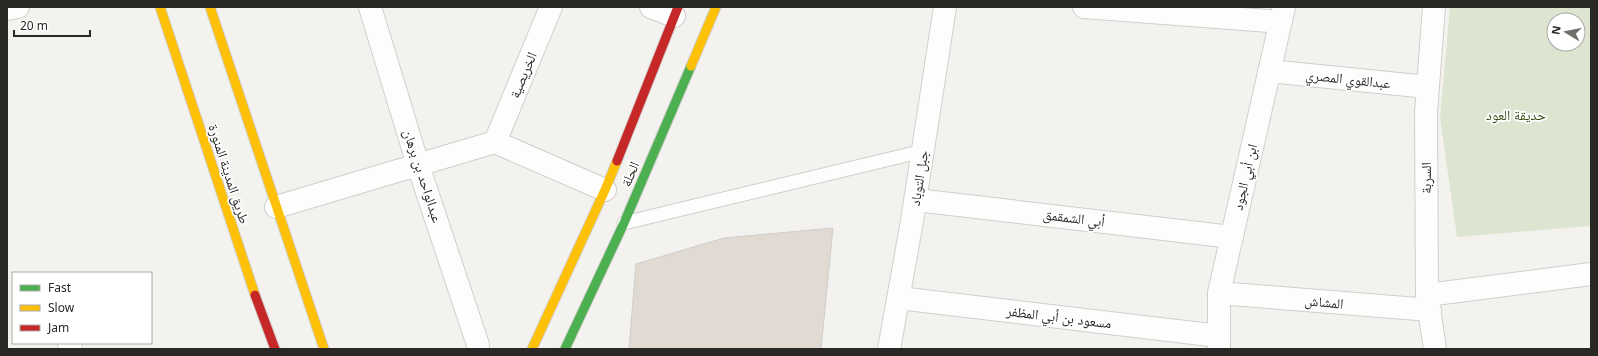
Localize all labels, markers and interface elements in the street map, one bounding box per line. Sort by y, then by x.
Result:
scale bar [14,12,90,38]
north arrow [1546,12,1586,52]
text: 20 m [20,17,48,34]
text: N [1547,24,1564,36]
street label: الخريصية [504,49,541,101]
street label: عبدالقوي المصري [1304,65,1392,95]
park label: حديقة العود [1486,105,1546,124]
street label: طريق المدينة المنورة [203,122,255,226]
street label: عبدالواحد بن برهان [399,127,448,225]
street label: ابن أبي الجود [1228,142,1264,212]
street label: جبل التوباد [905,149,932,207]
street label: الحلة [616,158,643,189]
street label: السربة [1416,162,1435,194]
street label: أبي الشمقمق [1042,204,1106,233]
legend [12,272,152,344]
text: Fast [48,279,72,296]
street label: المشاش [1304,290,1344,313]
text: Slow [48,299,75,316]
street label: مسعود بن أبي المظفر [1004,301,1113,335]
text: Jam [47,319,69,336]

